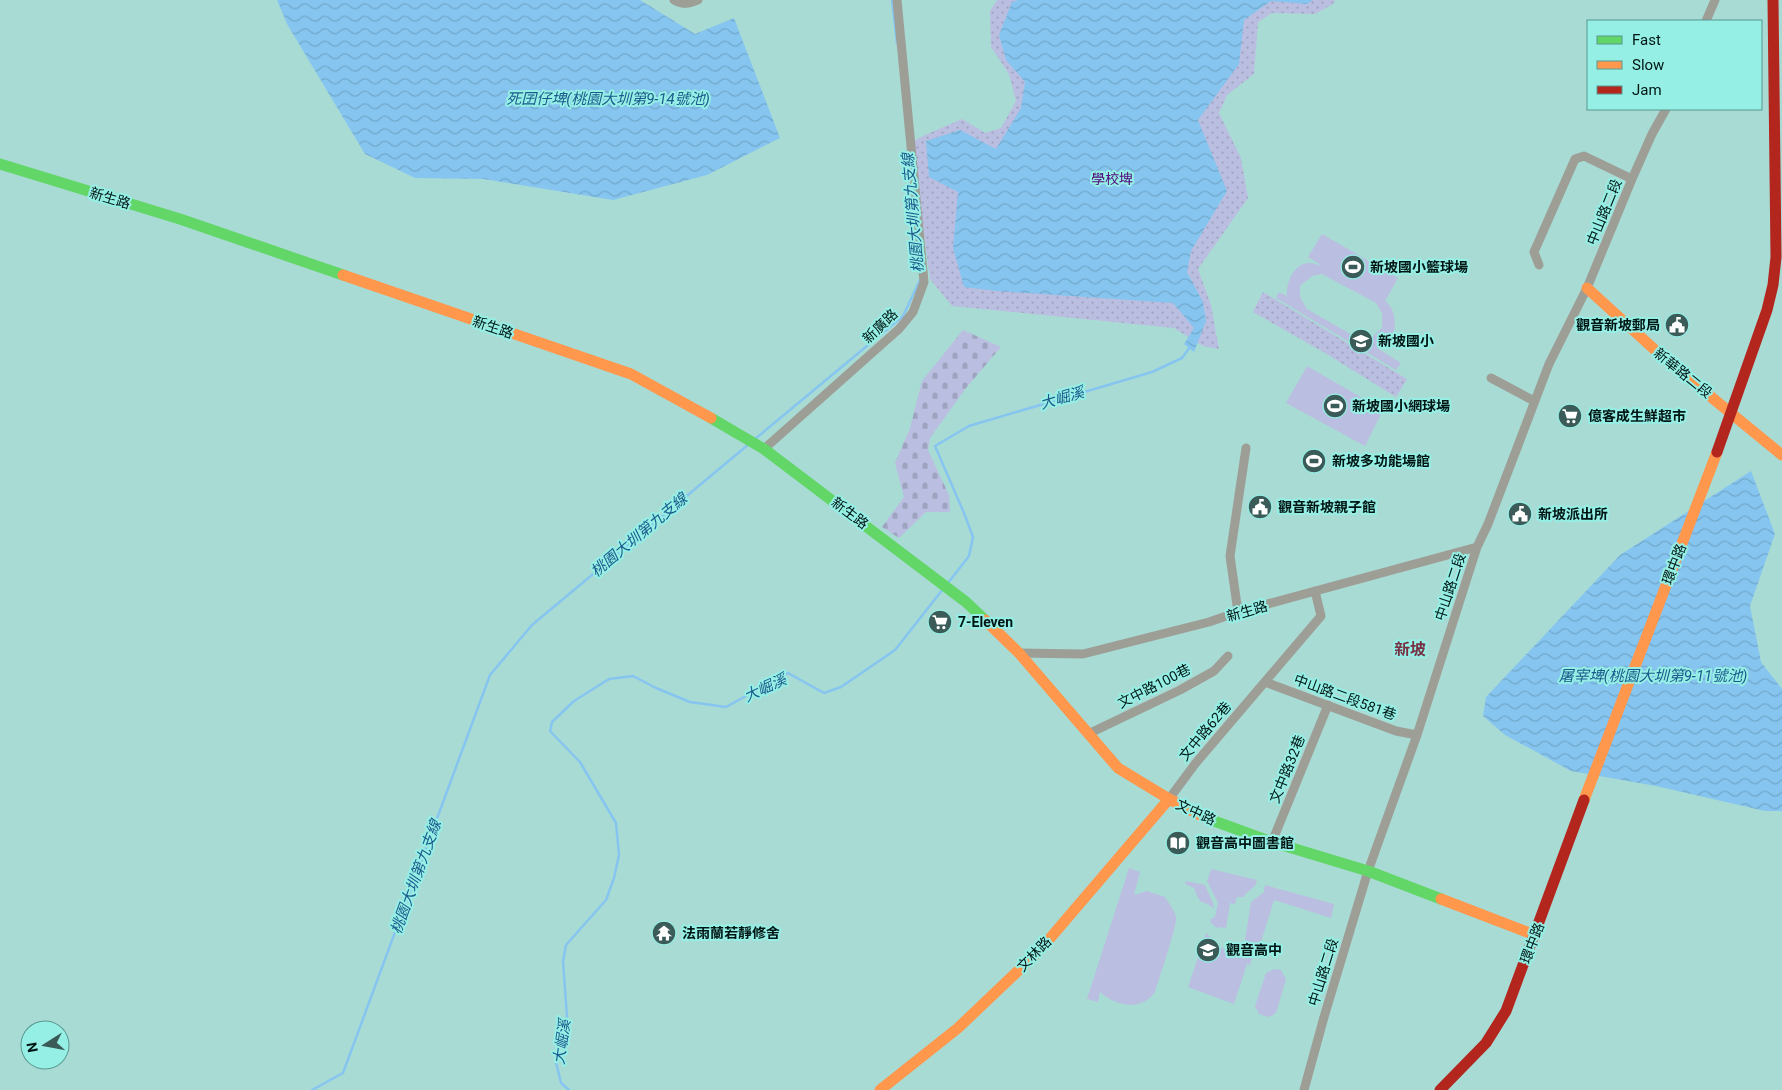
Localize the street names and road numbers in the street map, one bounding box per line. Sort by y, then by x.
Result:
street label: 中山路二段 [1583,177,1625,247]
street label: 新生路 [88,184,132,212]
street label: 新廣路 [859,306,901,346]
street label: 新生路 [471,313,515,341]
street label: 新華路二段 [1651,345,1715,401]
street label: 新生路 [828,494,872,532]
street label: 環中路 [1659,542,1689,586]
street label: 中山路二段 [1432,551,1468,623]
street label: 新生路 [1225,598,1269,624]
street label: 文中路100巷 [1115,661,1193,711]
street label: 中山路二段581巷 [1292,671,1398,723]
street label: 文中路62巷 [1176,698,1234,764]
street label: 文中路32巷 [1266,733,1308,805]
street label: 文中路 [1174,796,1218,828]
street label: 環中路 [1517,921,1547,965]
street label: 文林路 [1014,933,1054,975]
street label: 中山路二段 [1305,936,1341,1008]

